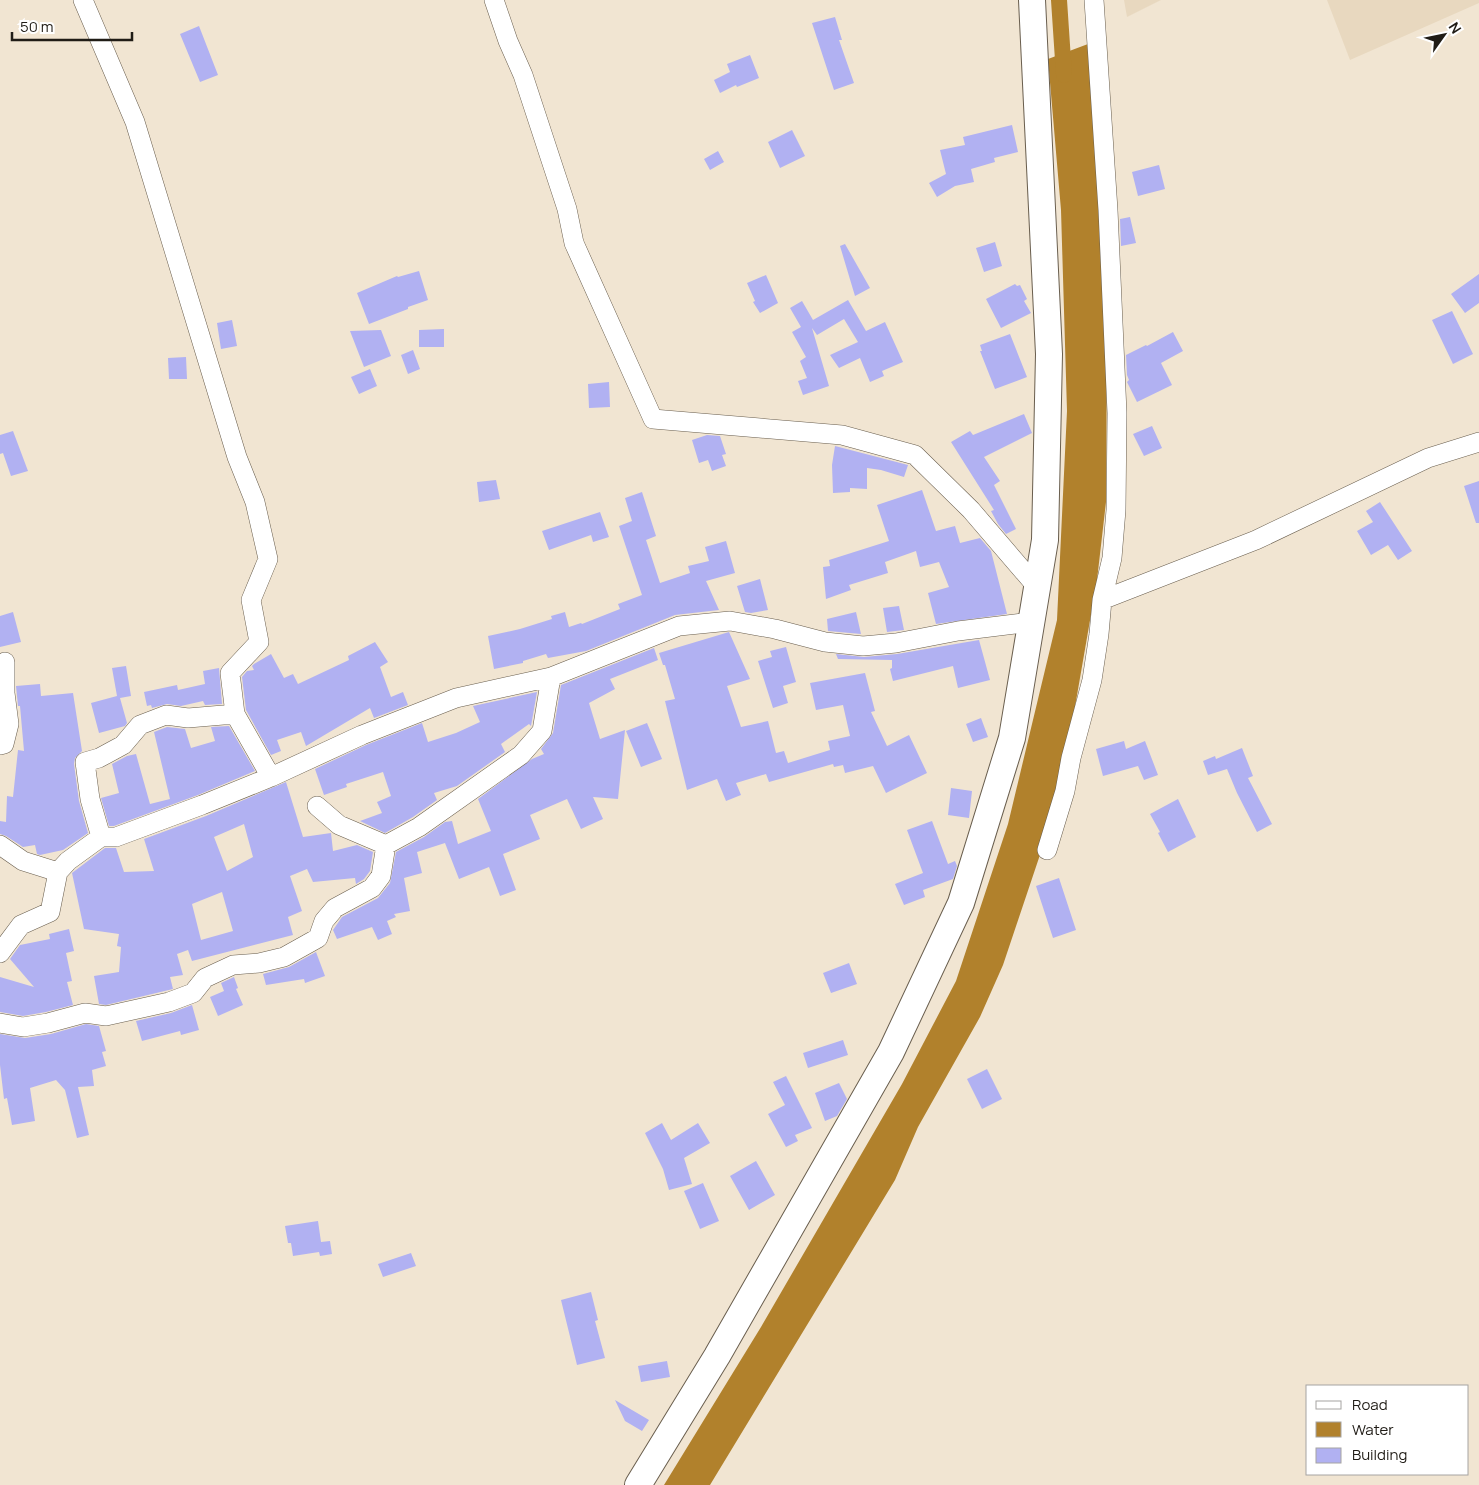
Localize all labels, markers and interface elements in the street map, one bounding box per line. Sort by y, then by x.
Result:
scale bar [12,10,132,42]
north arrow [1419,10,1469,60]
text: 50 m [20,16,54,37]
text: N [1445,18,1466,37]
legend [1306,1385,1469,1475]
text: Road [1352,1394,1388,1415]
text: Water [1352,1419,1394,1440]
text: Building [1352,1444,1407,1465]

